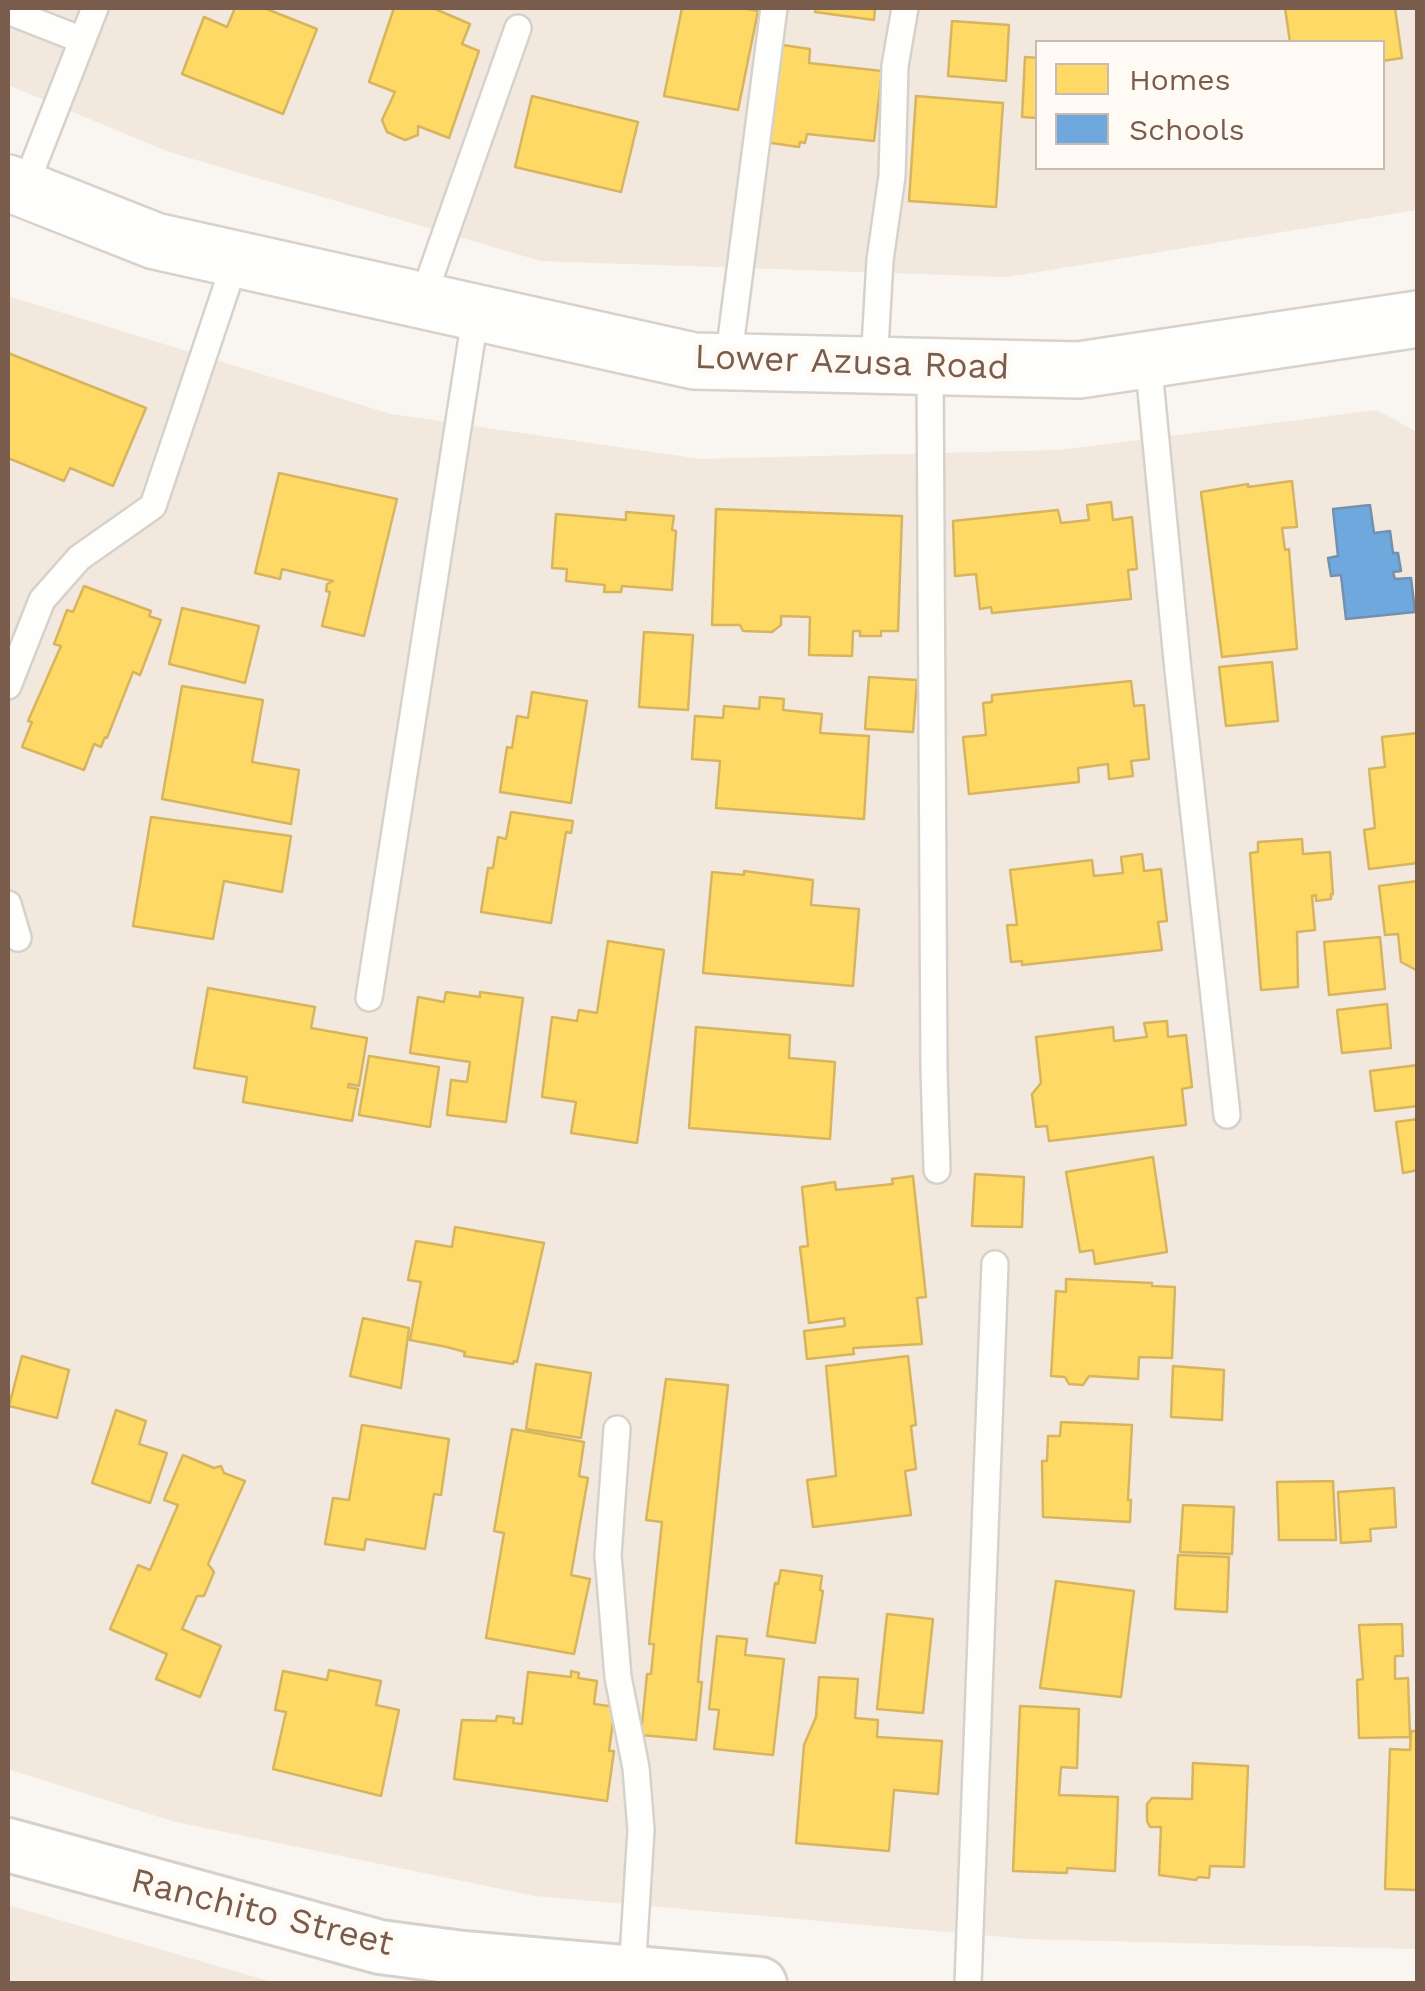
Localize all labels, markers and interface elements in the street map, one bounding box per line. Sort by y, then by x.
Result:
legend [1035,40,1385,170]
text: Homes [1129,62,1231,97]
text: Schools [1129,112,1245,147]
street label: Lower Azusa Road [694,337,1010,389]
street label: Ranchito Street [127,1860,397,1966]

